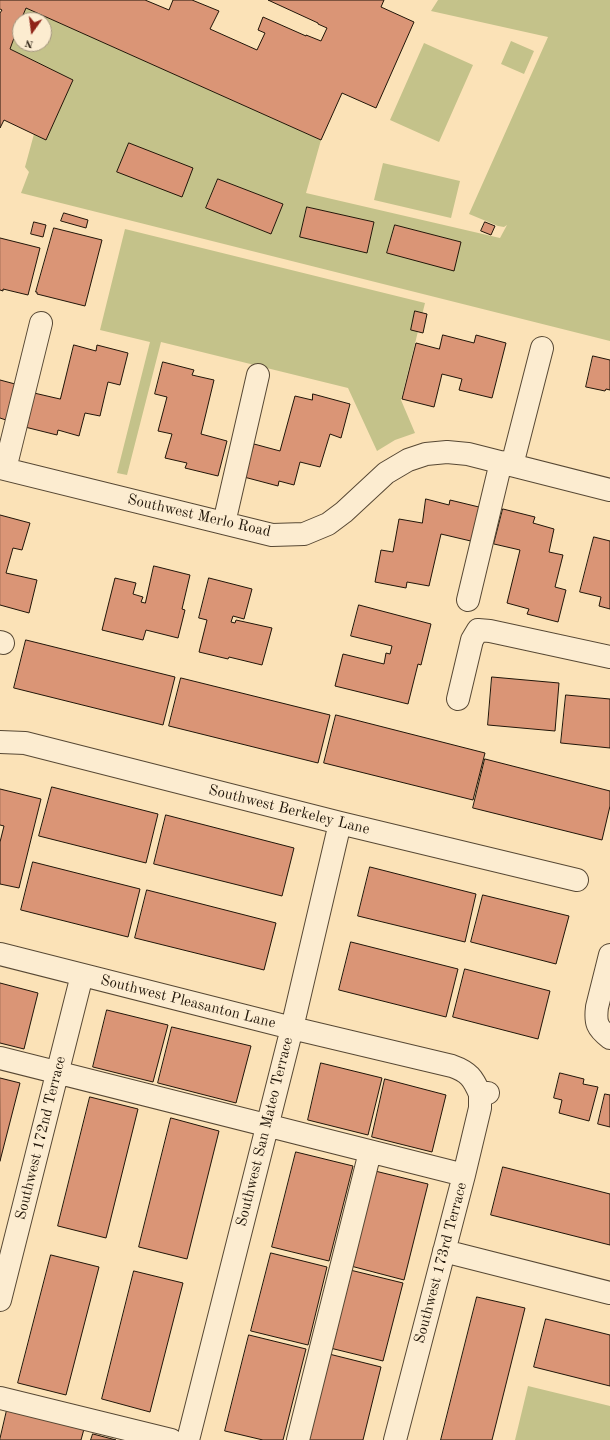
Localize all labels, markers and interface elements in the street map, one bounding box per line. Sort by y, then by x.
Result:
north arrow [12,12,52,52]
text: N [24,37,35,50]
street label: Southwest Merlo Road [126,491,272,541]
street label: Southwest Berkeley Lane [206,781,372,839]
street label: Southwest Pleasanton Lane [99,971,277,1033]
street label: Southwest San Mateo Terrace [233,1035,297,1229]
street label: Southwest 172nd Terrace [12,1054,70,1222]
street label: Southwest 173rd Terrace [411,1181,471,1345]

